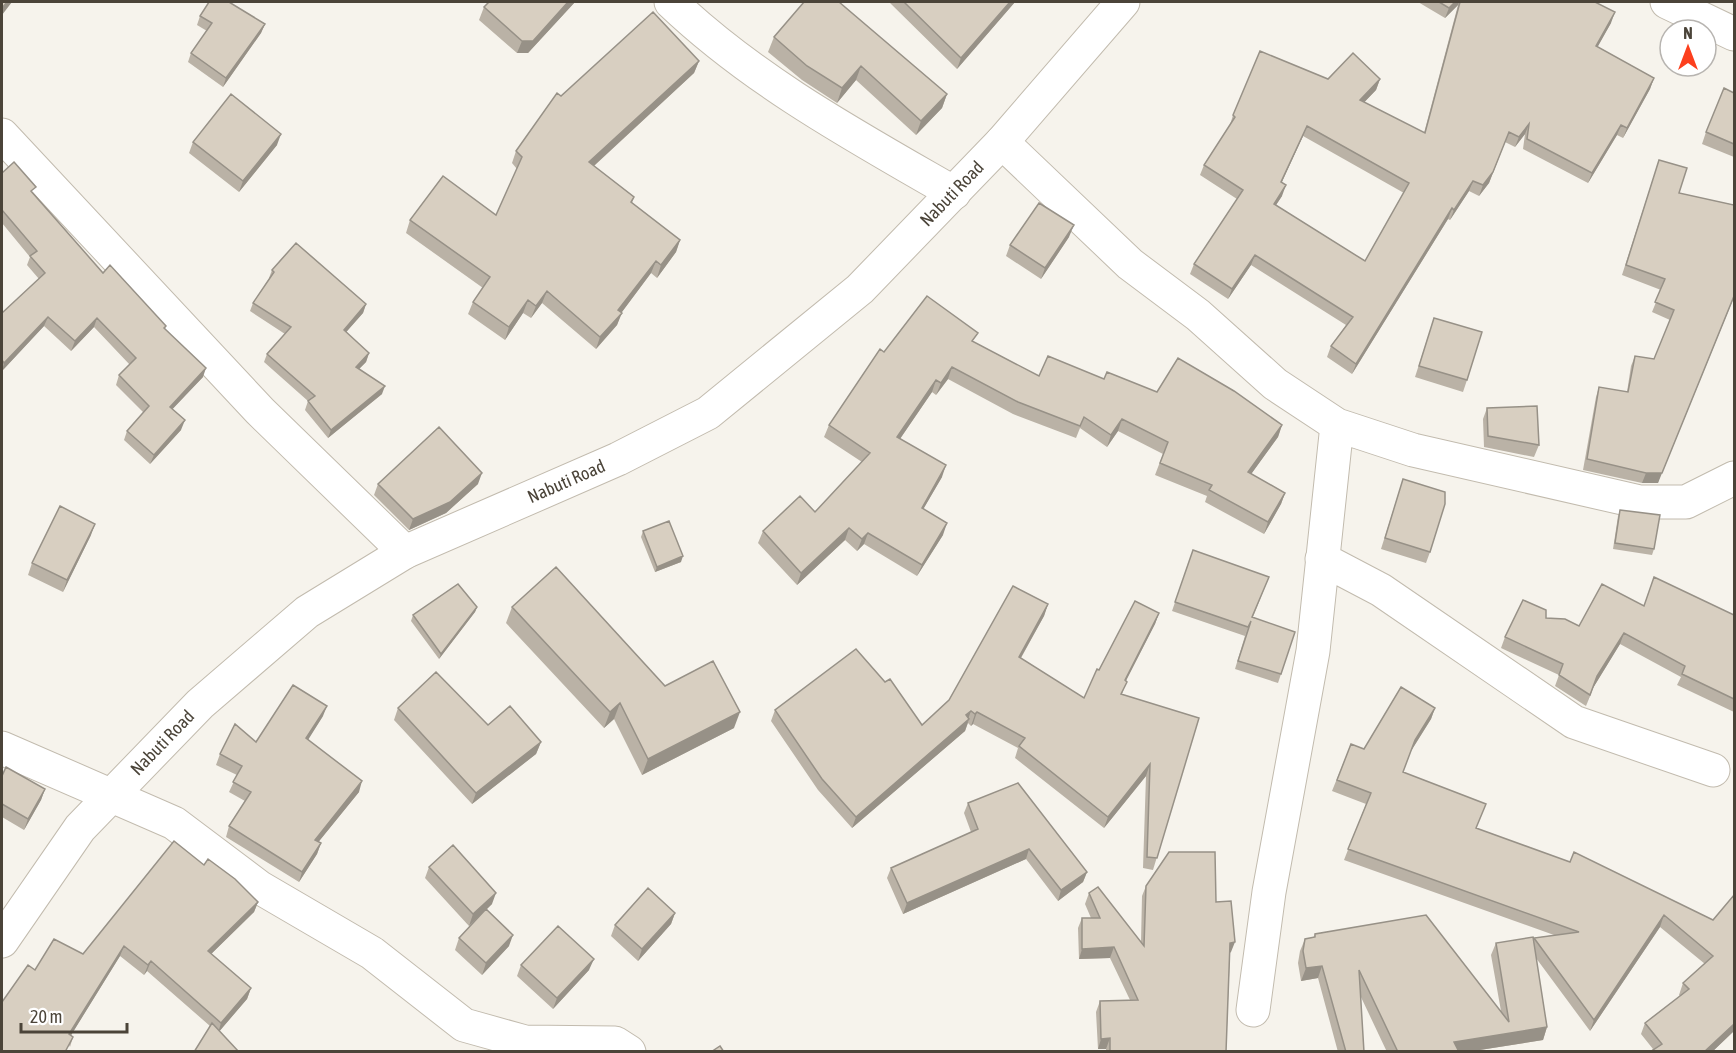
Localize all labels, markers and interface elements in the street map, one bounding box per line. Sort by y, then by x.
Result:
north arrow [1658,18,1718,78]
text: N [1683,24,1693,42]
street label: Nabuti Road [915,156,988,230]
street label: Nabuti Road [524,455,608,507]
street label: Nabuti Road [126,705,198,779]
scale bar [21,996,128,1034]
text: 20 m [30,1006,62,1027]

